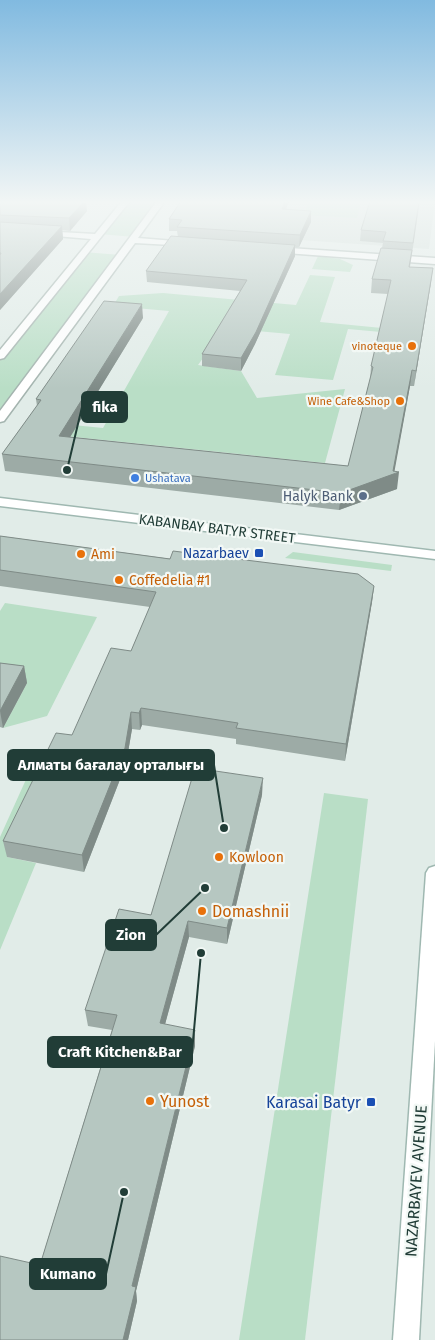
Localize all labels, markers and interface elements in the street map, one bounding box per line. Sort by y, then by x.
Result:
place label: vinoteque [352,340,402,353]
marker: vinoteque [406,340,418,352]
callout: fika [82,392,127,422]
place label: Wine Cafe&Shop [307,395,390,408]
marker: Wine Cafe&Shop [394,395,406,407]
text: fika [92,398,118,416]
marker: Ushatava [129,472,141,484]
place label: Ushatava [145,472,191,485]
place label: Halyk Bank [283,488,354,505]
marker: Halyk Bank [357,490,369,502]
street label: KABANBAY BATYR STREET [138,511,297,547]
place label: Nazarbaev [183,545,249,562]
place label: Ami [91,546,115,563]
marker: Nazarbaev [253,547,265,559]
marker: Ami [75,548,87,560]
place label: Coffedelia #1 [129,572,210,589]
marker: Coffedelia #1 [113,574,125,586]
callout: Алматы бағалау орталығы [8,750,214,780]
text: Алматы бағалау орталығы [17,756,204,774]
place label: Kowloon [229,849,284,866]
marker: Kowloon [213,851,225,863]
place label: Domashnii [212,902,289,921]
marker: Domashnii [196,905,208,917]
callout: Zion [106,920,156,950]
text: Zion [116,926,146,944]
callout: Craft Kitchen&Bar [48,1037,192,1067]
text: Craft Kitchen&Bar [58,1043,183,1061]
place label: Yunost [160,1092,210,1111]
place label: Karasai Batyr [266,1093,362,1112]
marker: Yunost [144,1095,156,1107]
marker: Karasai Batyr [365,1096,377,1108]
street label: NAZARBAYEV AVENUE [401,1104,431,1258]
callout: Kumano [30,1259,106,1289]
text: Kumano [40,1265,96,1283]

